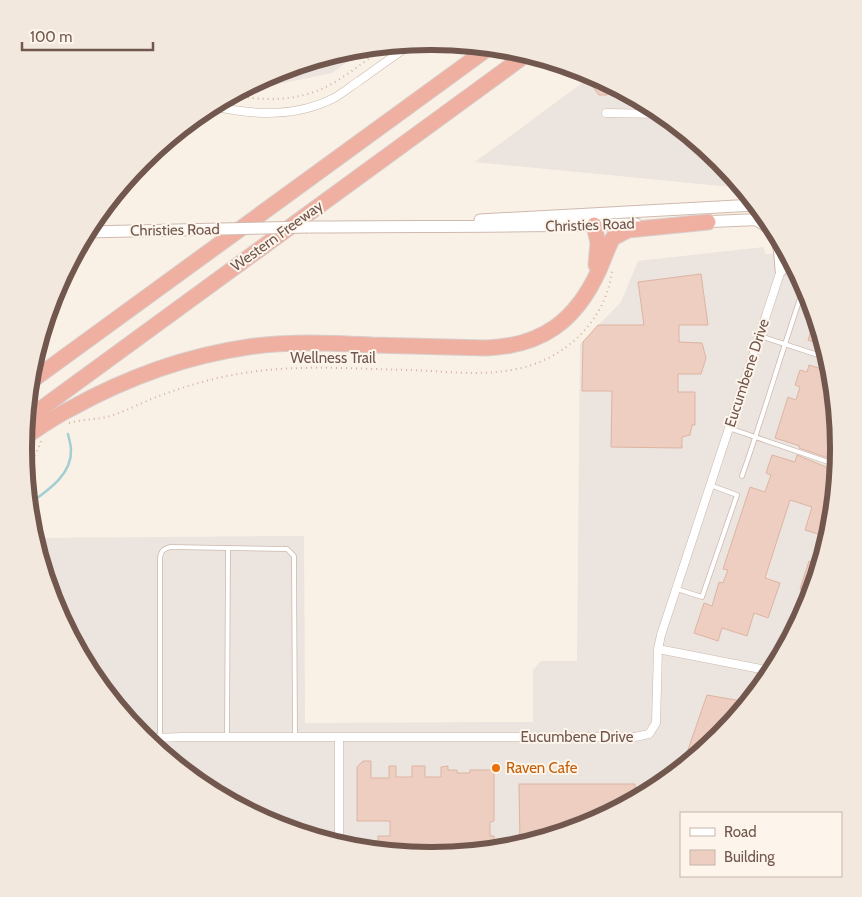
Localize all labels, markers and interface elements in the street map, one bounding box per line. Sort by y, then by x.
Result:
scale bar [22,20,154,52]
text: 100 m [30,28,72,46]
street label: Western Freeway [228,196,327,275]
street label: Christies Road [545,214,635,236]
street label: Christies Road [130,220,220,240]
street label: Eucumbene Drive [721,316,773,429]
street label: Wellness Trail [290,349,376,367]
street label: Eucumbene Drive [521,728,634,746]
place label: Raven Cafe [506,759,578,777]
marker: Raven Cafe [490,762,502,774]
legend [680,812,842,877]
text: Road [724,823,757,841]
text: Building [724,848,775,866]

